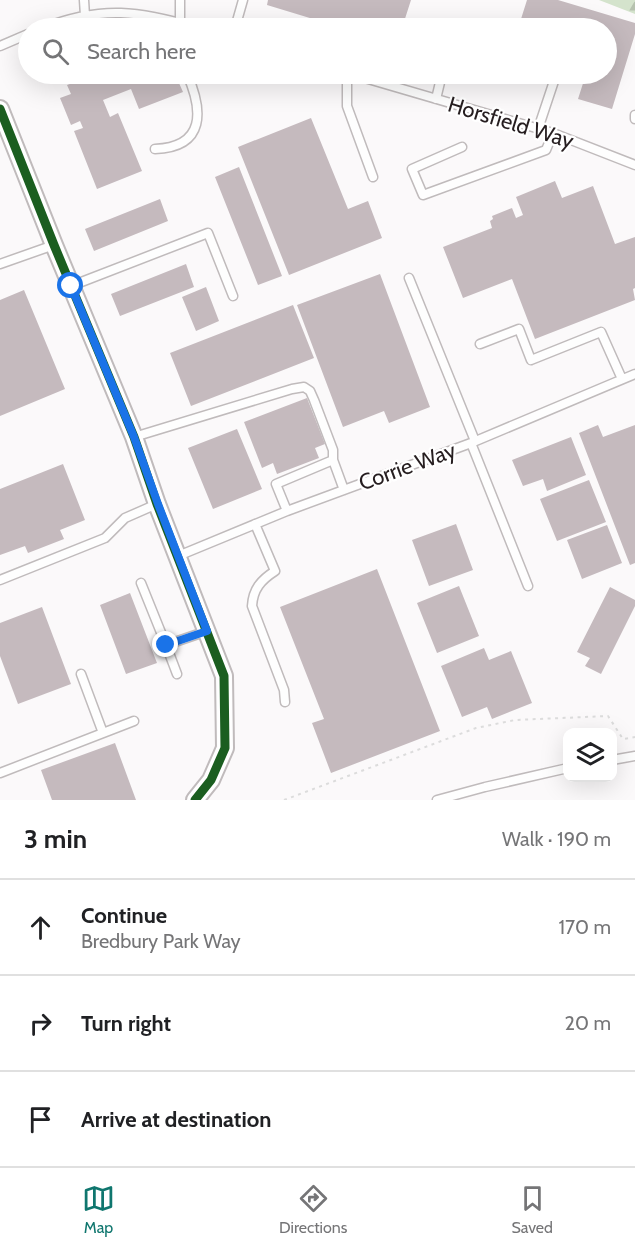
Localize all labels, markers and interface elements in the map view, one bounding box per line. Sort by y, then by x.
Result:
search box [18,18,617,84]
icon: search [39,35,72,68]
text: Search here [87,38,196,65]
street label: Horsfield Way [445,91,577,154]
route start [57,272,83,298]
street label: Corrie Way [355,436,459,496]
route end [152,631,178,657]
map controls [563,728,617,782]
button: layers [563,728,617,782]
text: 3 min [24,823,87,855]
text: Walk · 190 m [502,827,611,851]
text: Continue [81,902,167,929]
icon: ahead [24,911,57,944]
text: 170 m [559,915,611,939]
text: Bredbury Park Way [81,929,241,953]
icon: right [24,1007,57,1040]
text: Turn right [81,1010,171,1037]
text: 20 m [565,1011,611,1035]
icon: arrive [24,1103,57,1136]
text: Arrive at destination [81,1106,271,1133]
tab: Map [82,1182,115,1237]
tab: Directions [279,1182,347,1237]
tab: Saved [511,1182,553,1237]

